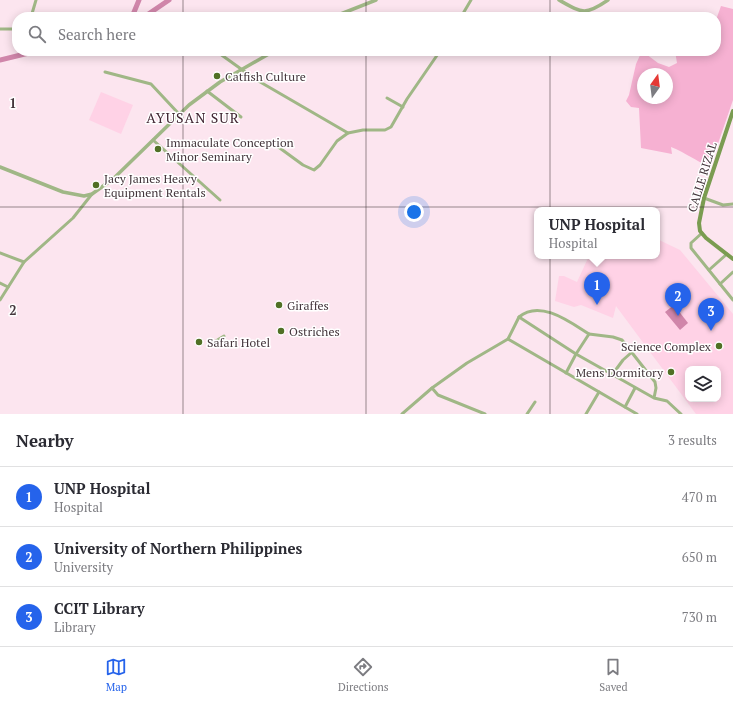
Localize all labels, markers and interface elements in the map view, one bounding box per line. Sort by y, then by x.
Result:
search box [12,12,721,56]
icon: search [26,23,48,45]
text: Search here [58,24,136,44]
north arrow [637,68,673,104]
place label: Catfish Culture [225,69,306,84]
marker: Catfish Culture [212,71,222,81]
text: 1 [9,94,17,112]
district label: AYUSAN SUR [146,108,240,127]
place label: Immaculate Conception Minor Seminary [166,135,294,164]
street label: CALLE RIZAL [684,140,720,214]
marker: Immaculate Conception Minor Seminary [153,144,163,154]
place label: Jacy James Heavy Equipment Rentals [104,171,206,200]
marker: Jacy James Heavy Equipment Rentals [91,180,101,190]
your location [404,202,424,222]
popup [534,207,660,259]
text: UNP Hospital [549,214,645,234]
text: Hospital [549,234,598,252]
pin: 1 [584,272,610,305]
pin: 2 [665,283,691,316]
place label: Giraffes [287,298,329,313]
pin: 3 [698,298,724,331]
marker: Giraffes [274,300,284,310]
text: 2 [9,301,17,319]
place label: Ostriches [289,324,340,339]
marker: Ostriches [276,326,286,336]
place label: Safari Hotel [207,335,271,350]
marker: Safari Hotel [194,337,204,347]
place label: Science Complex [621,339,712,354]
marker: Science Complex [714,341,724,351]
place label: Mens Dormitory [576,365,664,380]
map controls [685,366,721,402]
button: layers [685,366,721,402]
marker: Mens Dormitory [666,367,676,377]
text: Nearby [16,429,74,452]
text: 3 results [668,431,717,449]
text: UNP Hospital [54,478,150,498]
text: 1 [25,488,33,506]
text: 470 m [682,488,717,506]
text: Hospital [54,498,103,516]
text: University of Northern Philippines [54,538,302,558]
text: 2 [25,548,33,566]
text: 650 m [682,548,717,566]
text: University [54,558,113,576]
text: CCIT Library [54,598,145,618]
text: 3 [25,608,33,626]
text: 730 m [682,608,717,626]
text: Library [54,618,95,636]
tab: Map [105,656,127,694]
tab: Directions [338,656,389,694]
tab: Saved [599,656,628,694]

